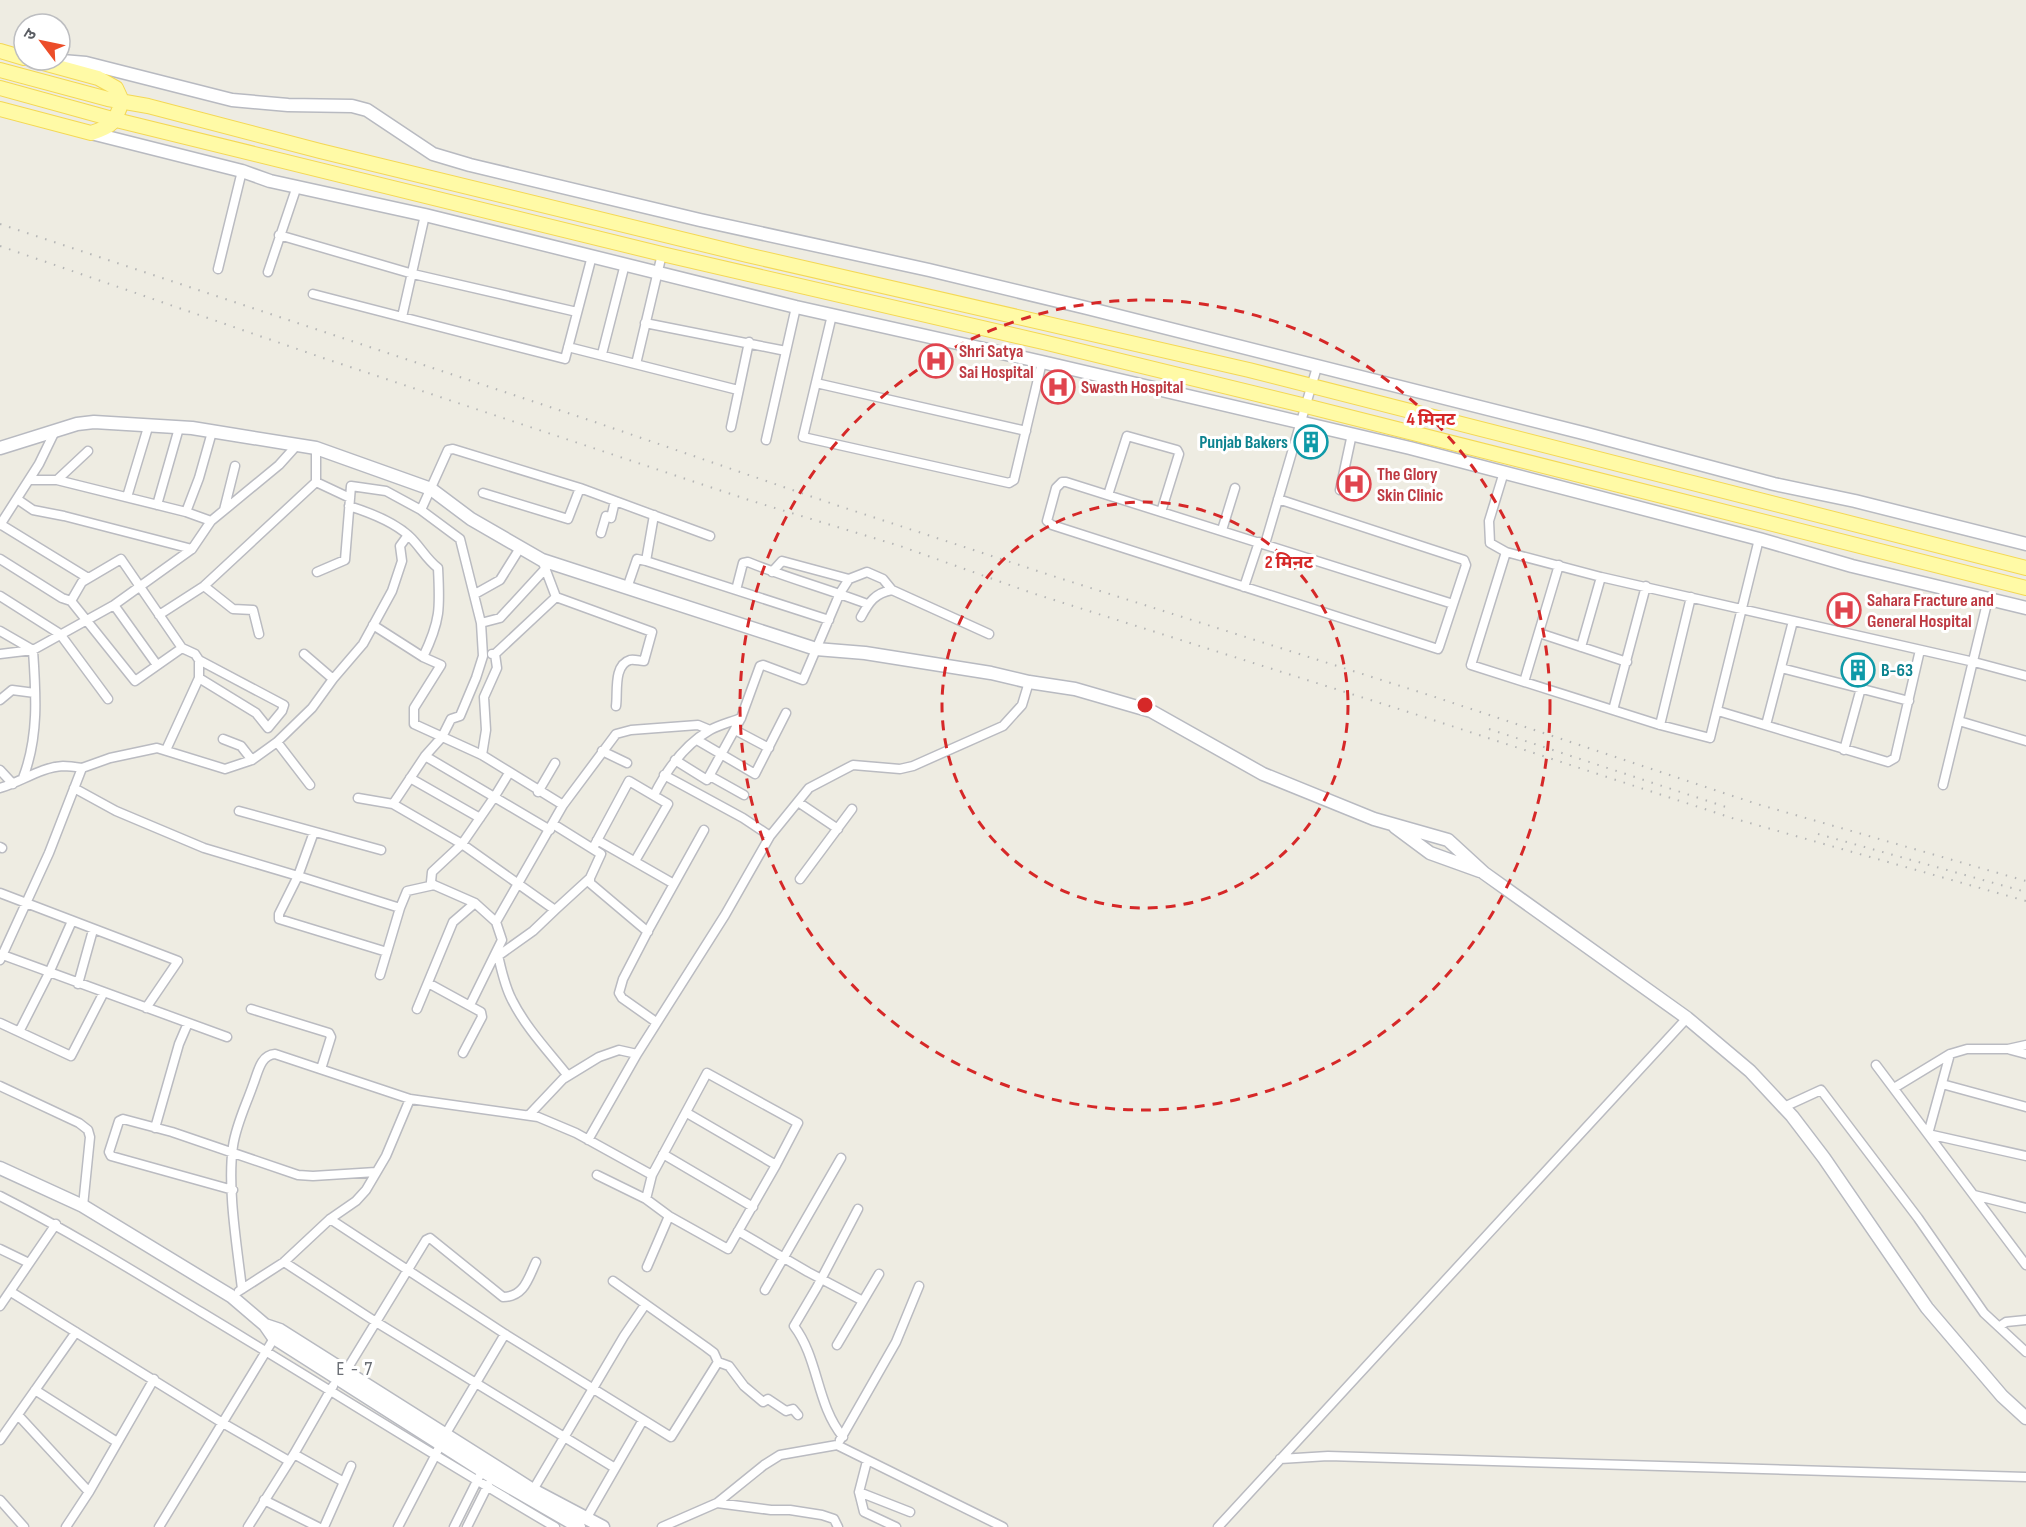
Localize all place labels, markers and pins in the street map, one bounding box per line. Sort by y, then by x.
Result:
place label: Shri Satya Sai Hospital [959,341,1034,383]
hospital icon: Shri Satya Sai Hospital [918,343,954,379]
hospital icon: Swasth Hospital [1040,369,1076,405]
place label: Swasth Hospital [1081,377,1184,398]
building icon: Punjab Bakers [1293,424,1329,460]
place label: Punjab Bakers [1199,432,1288,453]
place label: The Glory Skin Clinic [1377,464,1443,506]
hospital icon: The Glory Skin Clinic [1336,466,1372,502]
place label: Sahara Fracture and General Hospital [1867,590,1994,632]
hospital icon: Sahara Fracture and General Hospital [1826,592,1862,628]
building icon: B-63 [1840,652,1876,688]
place label: B-63 [1881,660,1913,681]
centre of rings [1135,695,1155,715]

